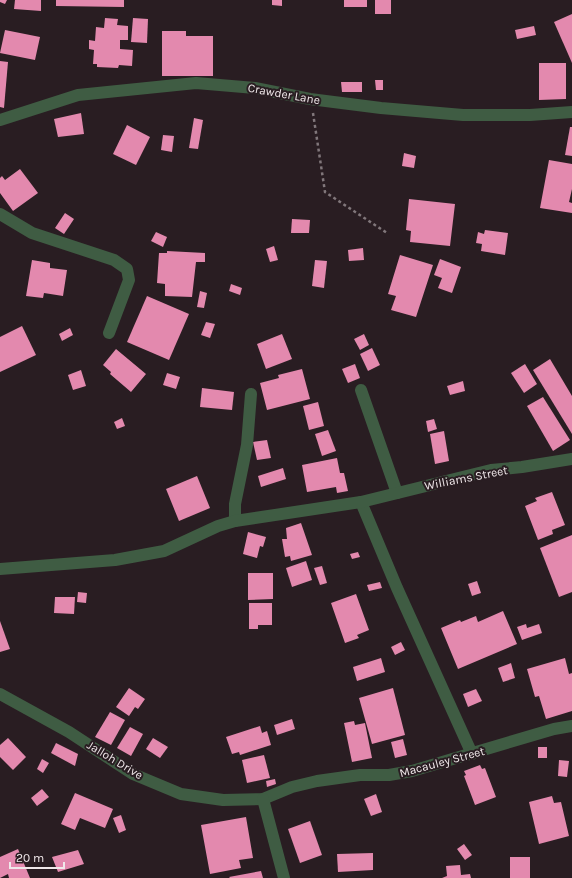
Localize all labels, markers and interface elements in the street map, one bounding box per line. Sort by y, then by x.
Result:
street label: Crawder Lane [247,81,321,107]
street label: Williams Street [423,463,509,493]
street label: Jalloh Drive [84,738,146,782]
street label: Macauley Street [398,744,487,780]
scale bar [10,844,64,870]
text: 20 m [16,851,44,865]

